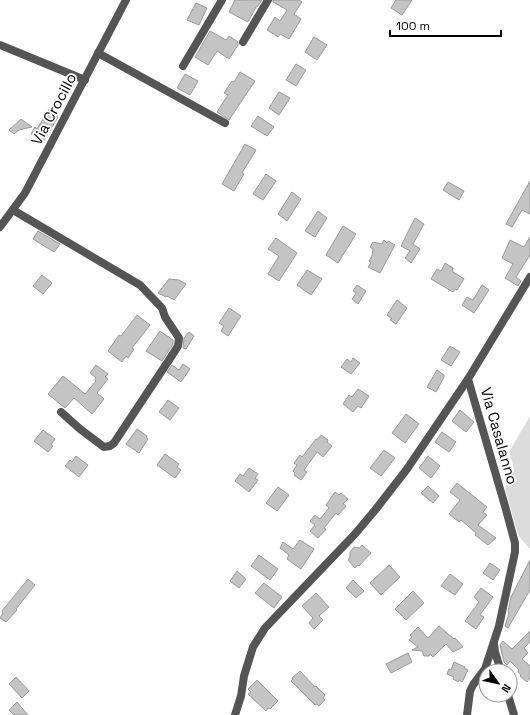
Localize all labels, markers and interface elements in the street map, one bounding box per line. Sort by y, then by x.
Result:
scale bar [390,12,501,38]
text: 100 m [396,18,430,34]
street label: Via Crocillo [27,69,80,148]
street label: Via Casalanno [477,385,522,487]
north arrow [478,663,518,703]
text: N [499,682,514,695]

